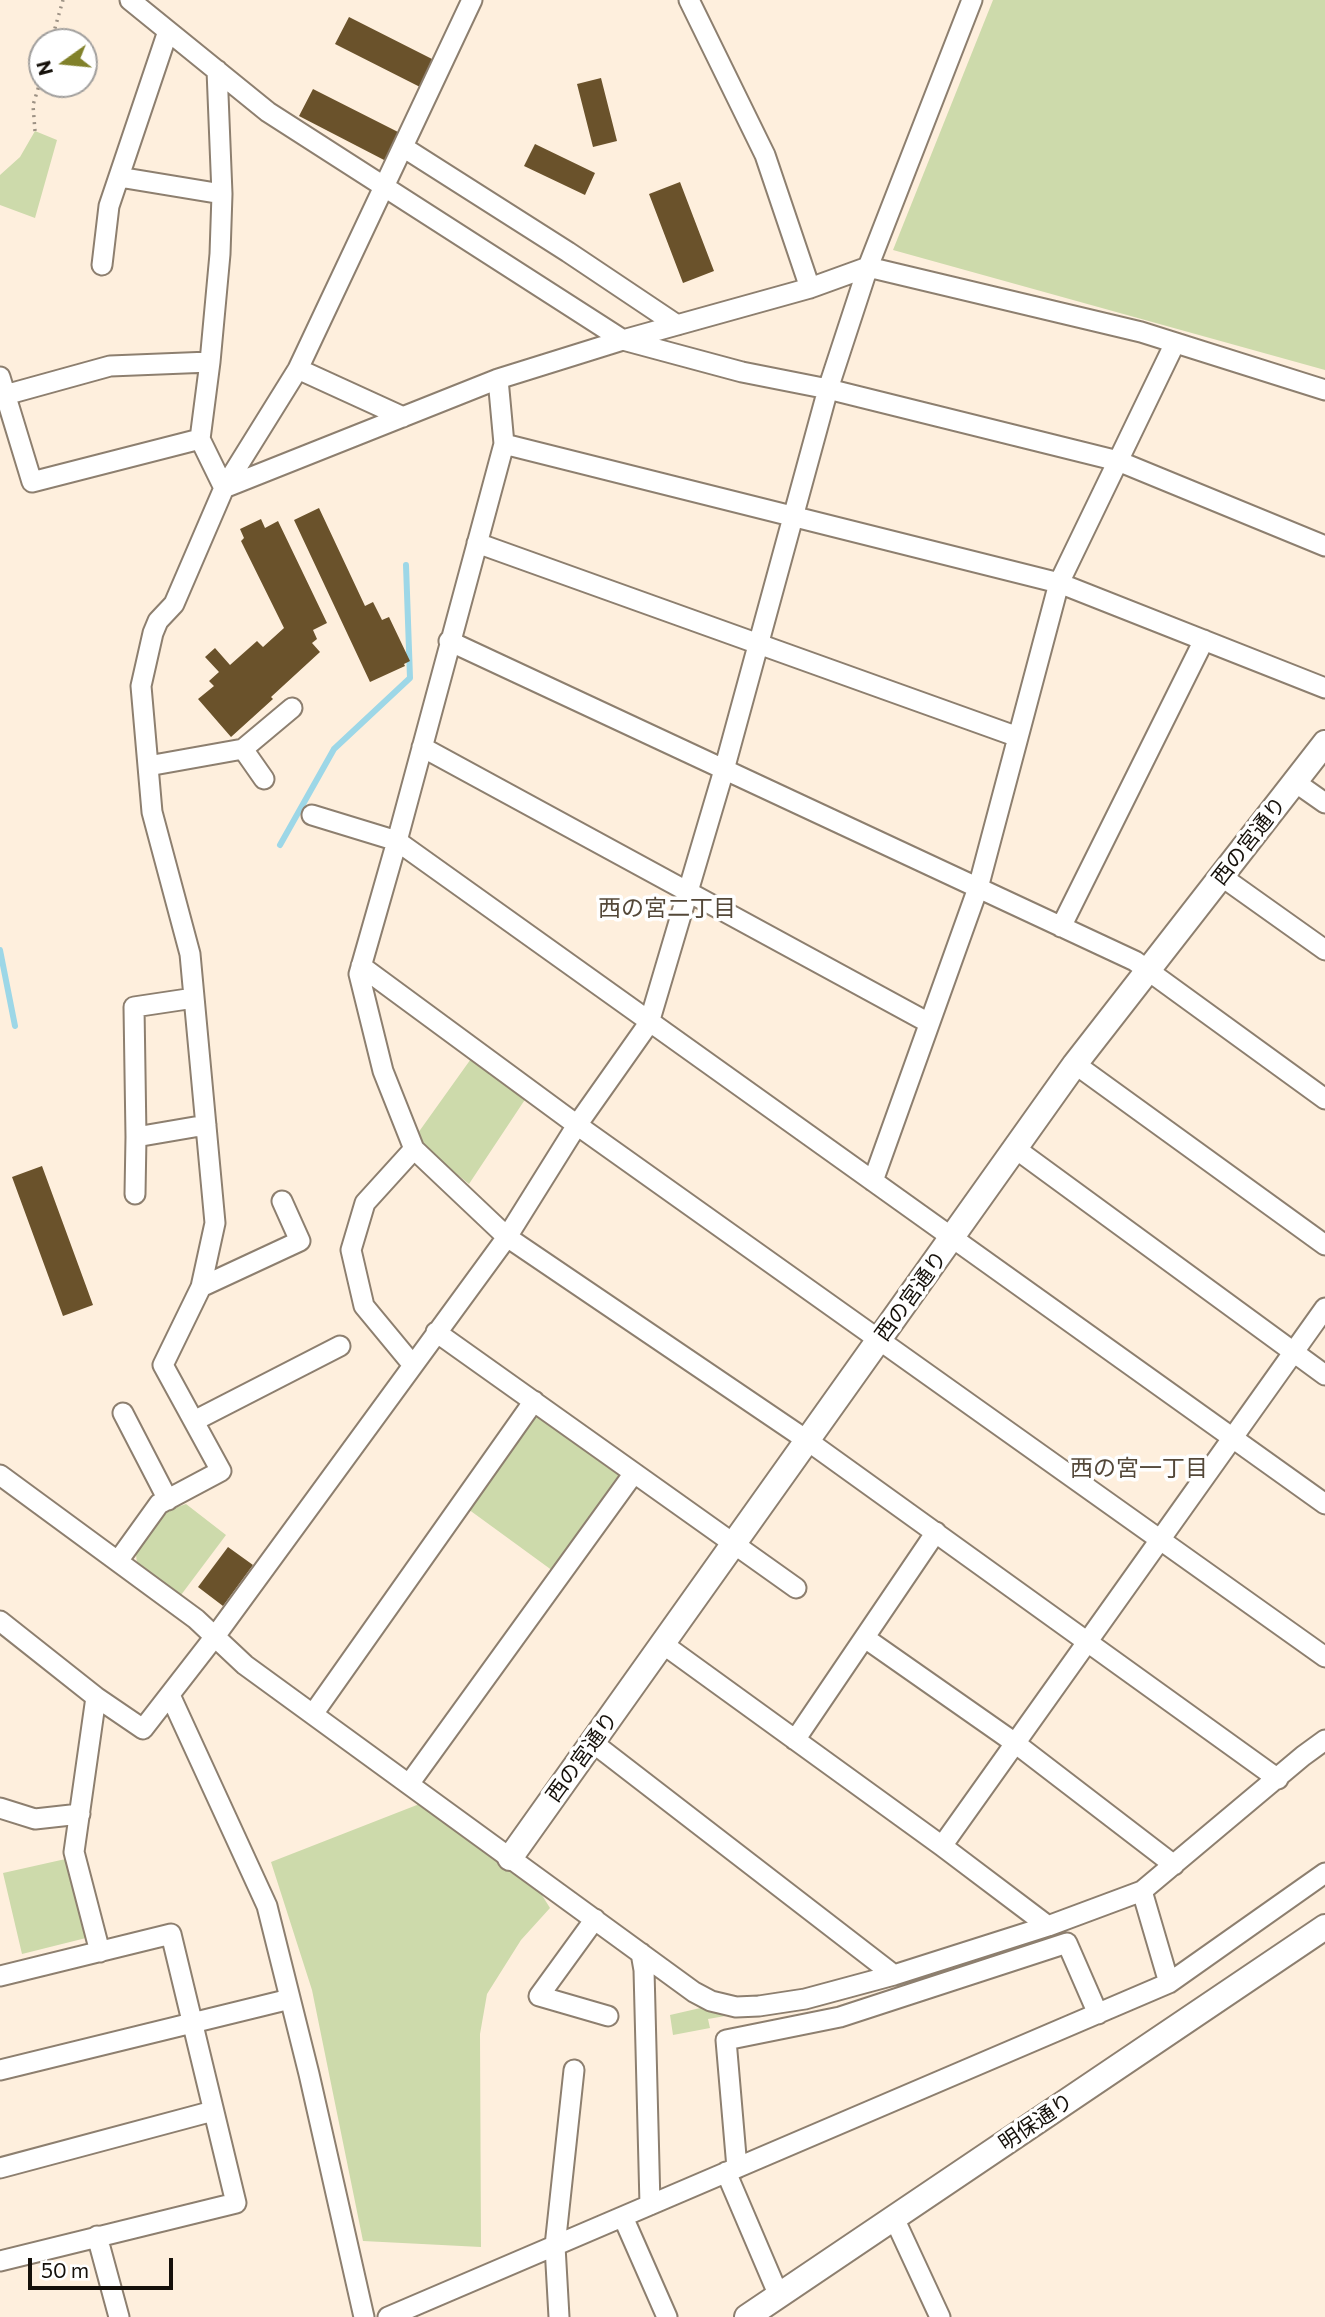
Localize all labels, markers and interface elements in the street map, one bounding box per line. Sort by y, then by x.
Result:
north arrow [28,28,98,98]
text: N [31,58,57,78]
street label: 西の宮通り [1207,792,1291,890]
district label: 西の宮二丁目 [598,894,736,922]
street label: 西の宮通り [870,1246,952,1346]
district label: 西の宮一丁目 [1070,1454,1208,1482]
street label: 西の宮通り [541,1707,623,1807]
street label: 明保通り [994,2088,1078,2156]
scale bar [32,2244,177,2288]
text: 50 m [41,2257,89,2282]

